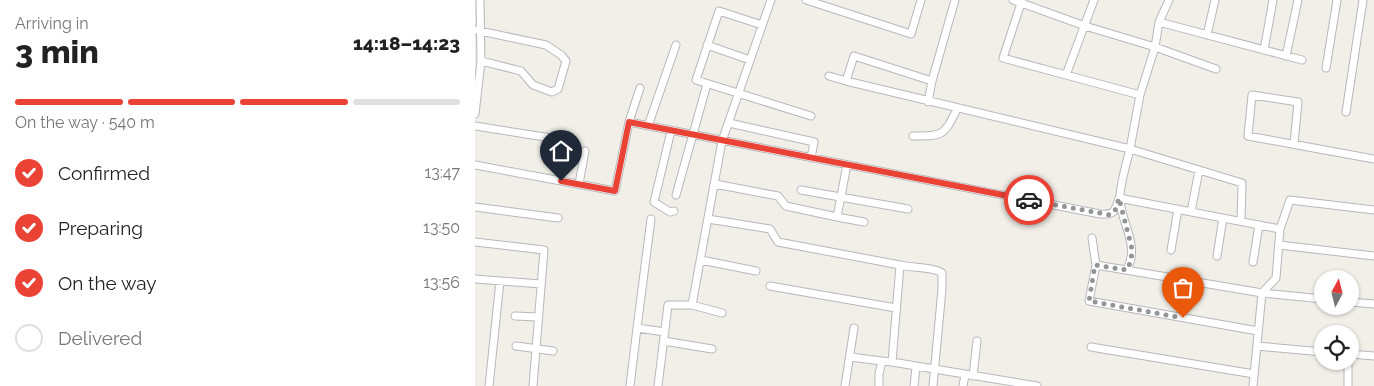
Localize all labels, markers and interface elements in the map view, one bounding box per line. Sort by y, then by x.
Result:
text: Arriving in [15,14,89,33]
text: 14:18–14:23 [353,32,460,54]
text: 3 min [15,33,99,70]
text: On the way · 540 m [15,113,155,132]
pin [540,130,582,181]
icon: home [547,137,575,165]
icon: check [15,159,43,187]
text: Confirmed [58,162,150,184]
text: 13:47 [424,163,460,182]
courier [1004,175,1054,225]
icon: car [1015,186,1043,214]
icon: check [15,214,43,242]
text: Preparing [58,217,143,239]
text: 13:50 [423,218,460,237]
pin [1162,267,1204,318]
icon: check [15,269,43,297]
north arrow [1314,270,1359,315]
map controls [1314,270,1359,370]
text: On the way [58,272,157,294]
text: 13:56 [423,273,460,292]
icon: bag [1169,274,1197,302]
button: locate [1314,325,1359,370]
text: Delivered [58,327,142,349]

